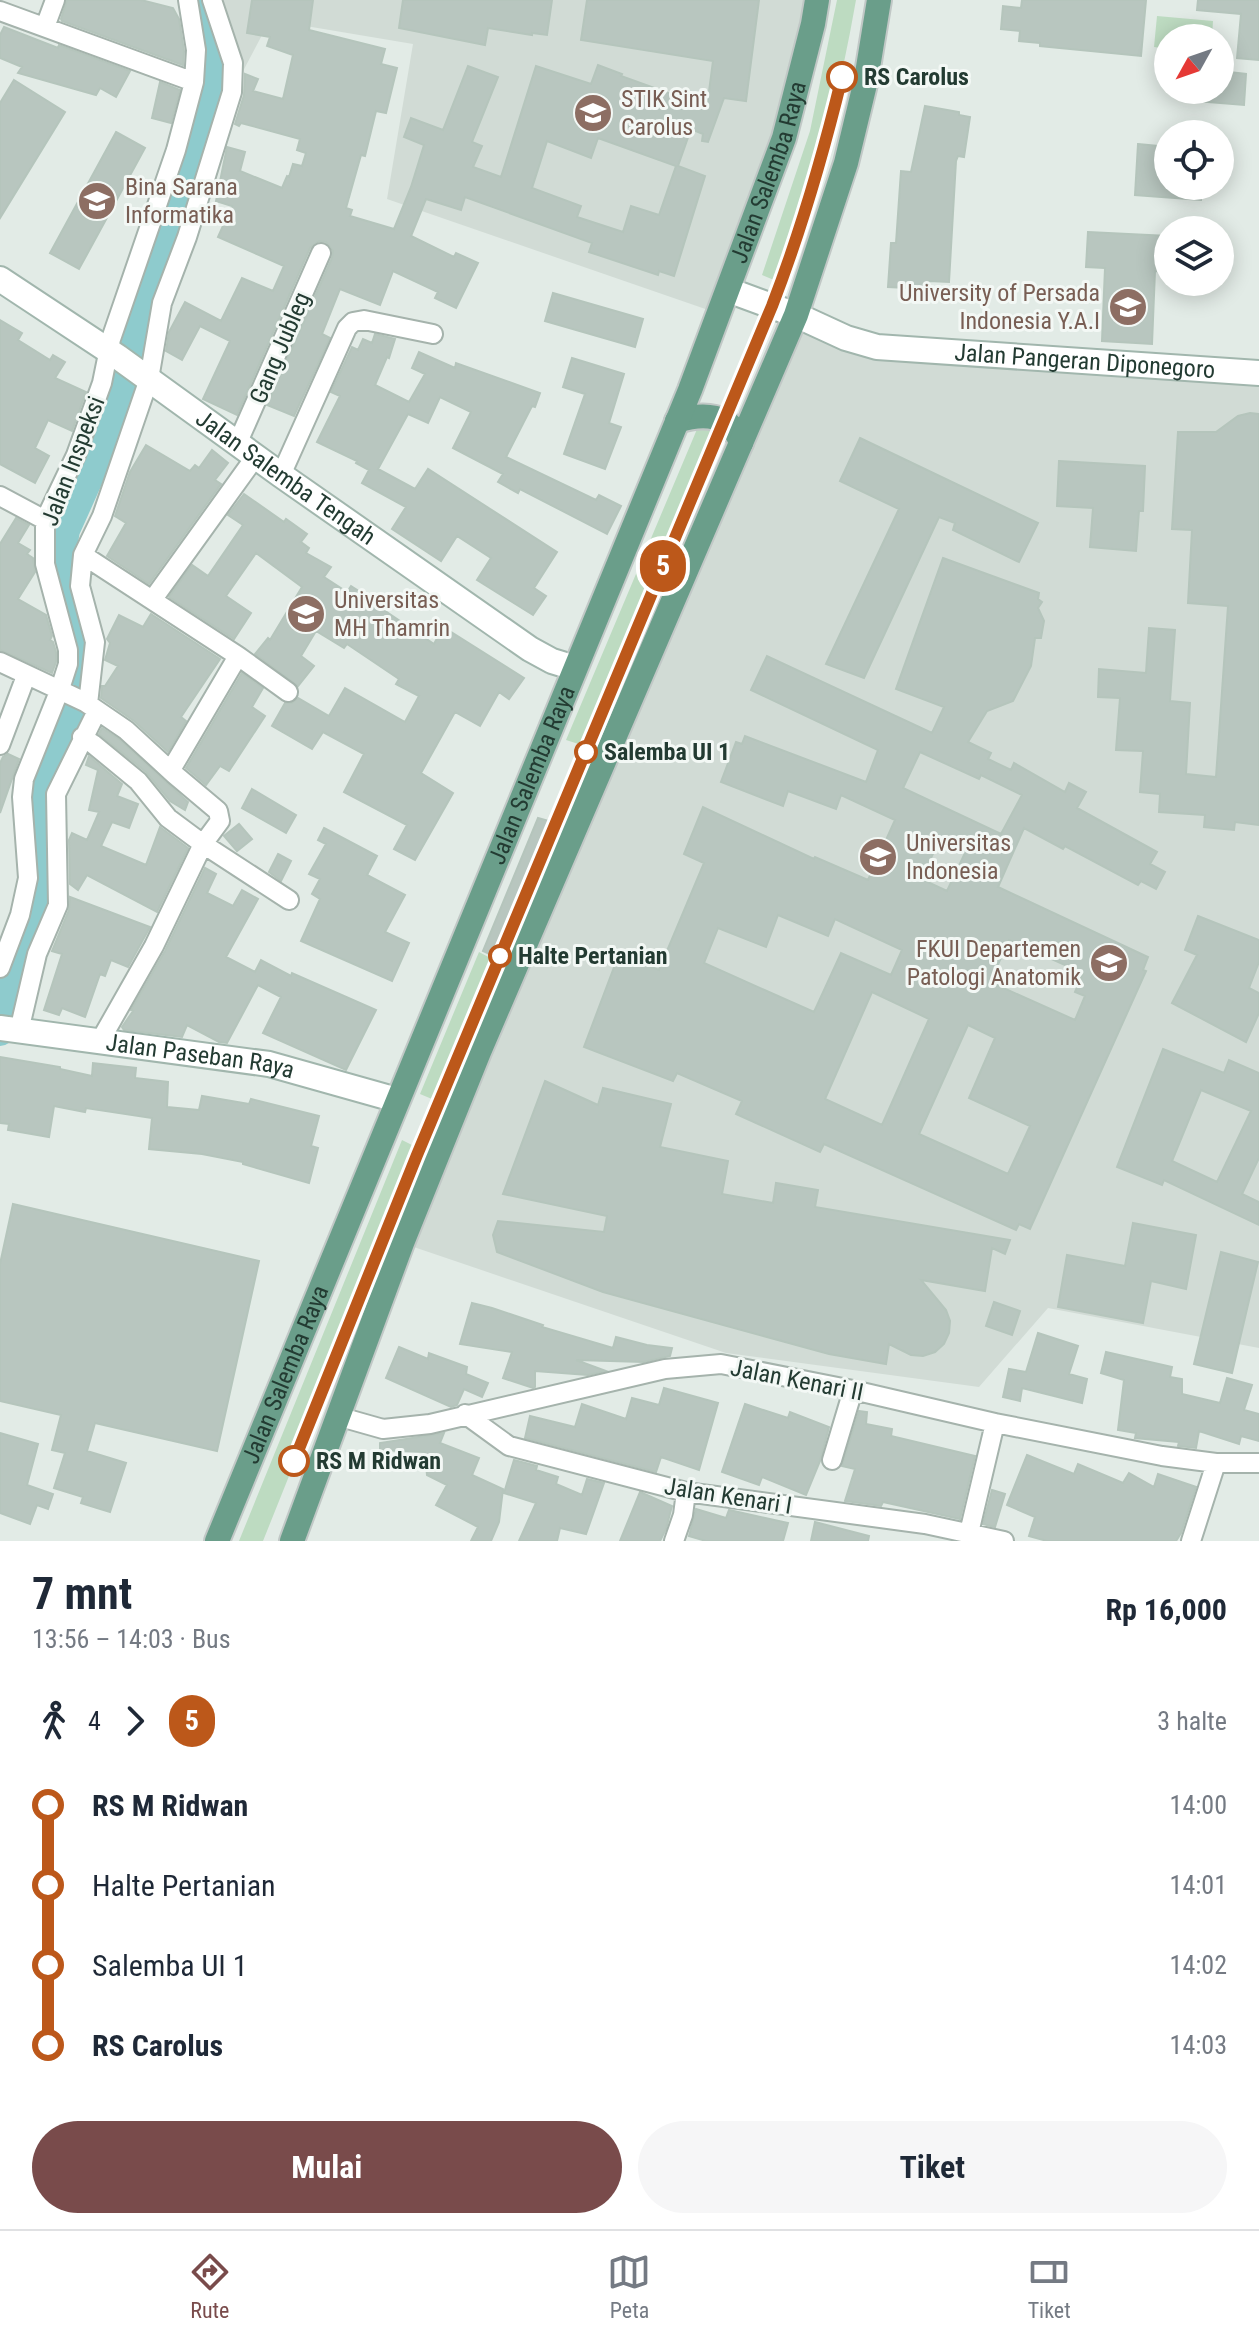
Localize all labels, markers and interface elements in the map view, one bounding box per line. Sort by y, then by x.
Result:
north arrow [1154,24,1234,104]
map controls [1154,24,1234,296]
marker: RS Carolus [827,62,857,92]
place label: RS Carolus [864,63,969,91]
street label: Jalan Salemba Raya [725,79,812,267]
place label: STIK Sint Carolus [621,85,707,141]
school or university icon: STIK Sint Carolus [572,92,614,134]
button: locate [1154,120,1234,200]
place label: Bina Sarana Informatika [125,173,238,229]
school or university icon: Bina Sarana Informatika [76,180,118,222]
button: layers [1154,216,1234,296]
place label: University of Persada Indonesia Y.A.I [899,279,1100,335]
school or university icon: University of Persada Indonesia Y.A.I [1107,286,1149,328]
street label: Gang Jubleg [244,288,316,408]
street label: Jalan Pangeran Diponegoro [954,338,1216,384]
street label: Jalan Inspeksi [36,392,110,530]
street label: Jalan Salemba Tengah [191,404,381,551]
line badge: 5 [637,540,689,592]
text: 5 [656,549,670,582]
place label: Universitas MH Thamrin [334,586,450,642]
school or university icon: Universitas MH Thamrin [285,593,327,635]
street label: Jalan Salemba Raya [483,682,581,868]
place label: Salemba UI 1 [604,738,730,766]
marker: Salemba UI 1 [575,741,597,763]
place label: Universitas Indonesia [906,829,1011,885]
school or university icon: Universitas Indonesia [857,836,899,878]
place label: FKUI Departemen Patologi Anatomik [907,935,1081,991]
place label: Halte Pertanian [518,942,668,970]
school or university icon: FKUI Departemen Patologi Anatomik [1088,942,1130,984]
marker: Halte Pertanian [489,945,511,967]
street label: Jalan Paseban Raya [104,1028,297,1084]
street label: Jalan Salemba Raya [236,1281,335,1468]
street label: Jalan Kenari II [728,1353,866,1407]
marker: RS M Ridwan [279,1446,309,1476]
place label: RS M Ridwan [316,1447,441,1475]
street label: Jalan Kenari I [662,1472,794,1520]
text: 7 mnt [32,1568,132,1620]
text: Rp 16,000 [1105,1592,1227,1627]
text: 13:56 – 14:03 · Bus [32,1624,231,1654]
icon: walk [32,1699,76,1743]
icon: forward [113,1699,157,1743]
text: 5 [185,1704,199,1737]
text: 4 [88,1706,101,1736]
text: 3 halte [1157,1706,1227,1736]
text: RS M Ridwan [92,1788,248,1823]
text: 14:00 [1170,1790,1227,1820]
text: Halte Pertanian [92,1868,276,1903]
text: 14:01 [1170,1870,1227,1900]
text: Salemba UI 1 [92,1948,248,1983]
text: 14:02 [1170,1950,1227,1980]
text: RS Carolus [92,2028,223,2063]
text: 14:03 [1170,2030,1227,2060]
button: Mulai [32,2121,622,2213]
button: Tiket [638,2121,1227,2213]
tab: Rute [188,2250,232,2323]
tab: Peta [607,2250,651,2323]
tab: Tiket [1027,2250,1071,2323]

